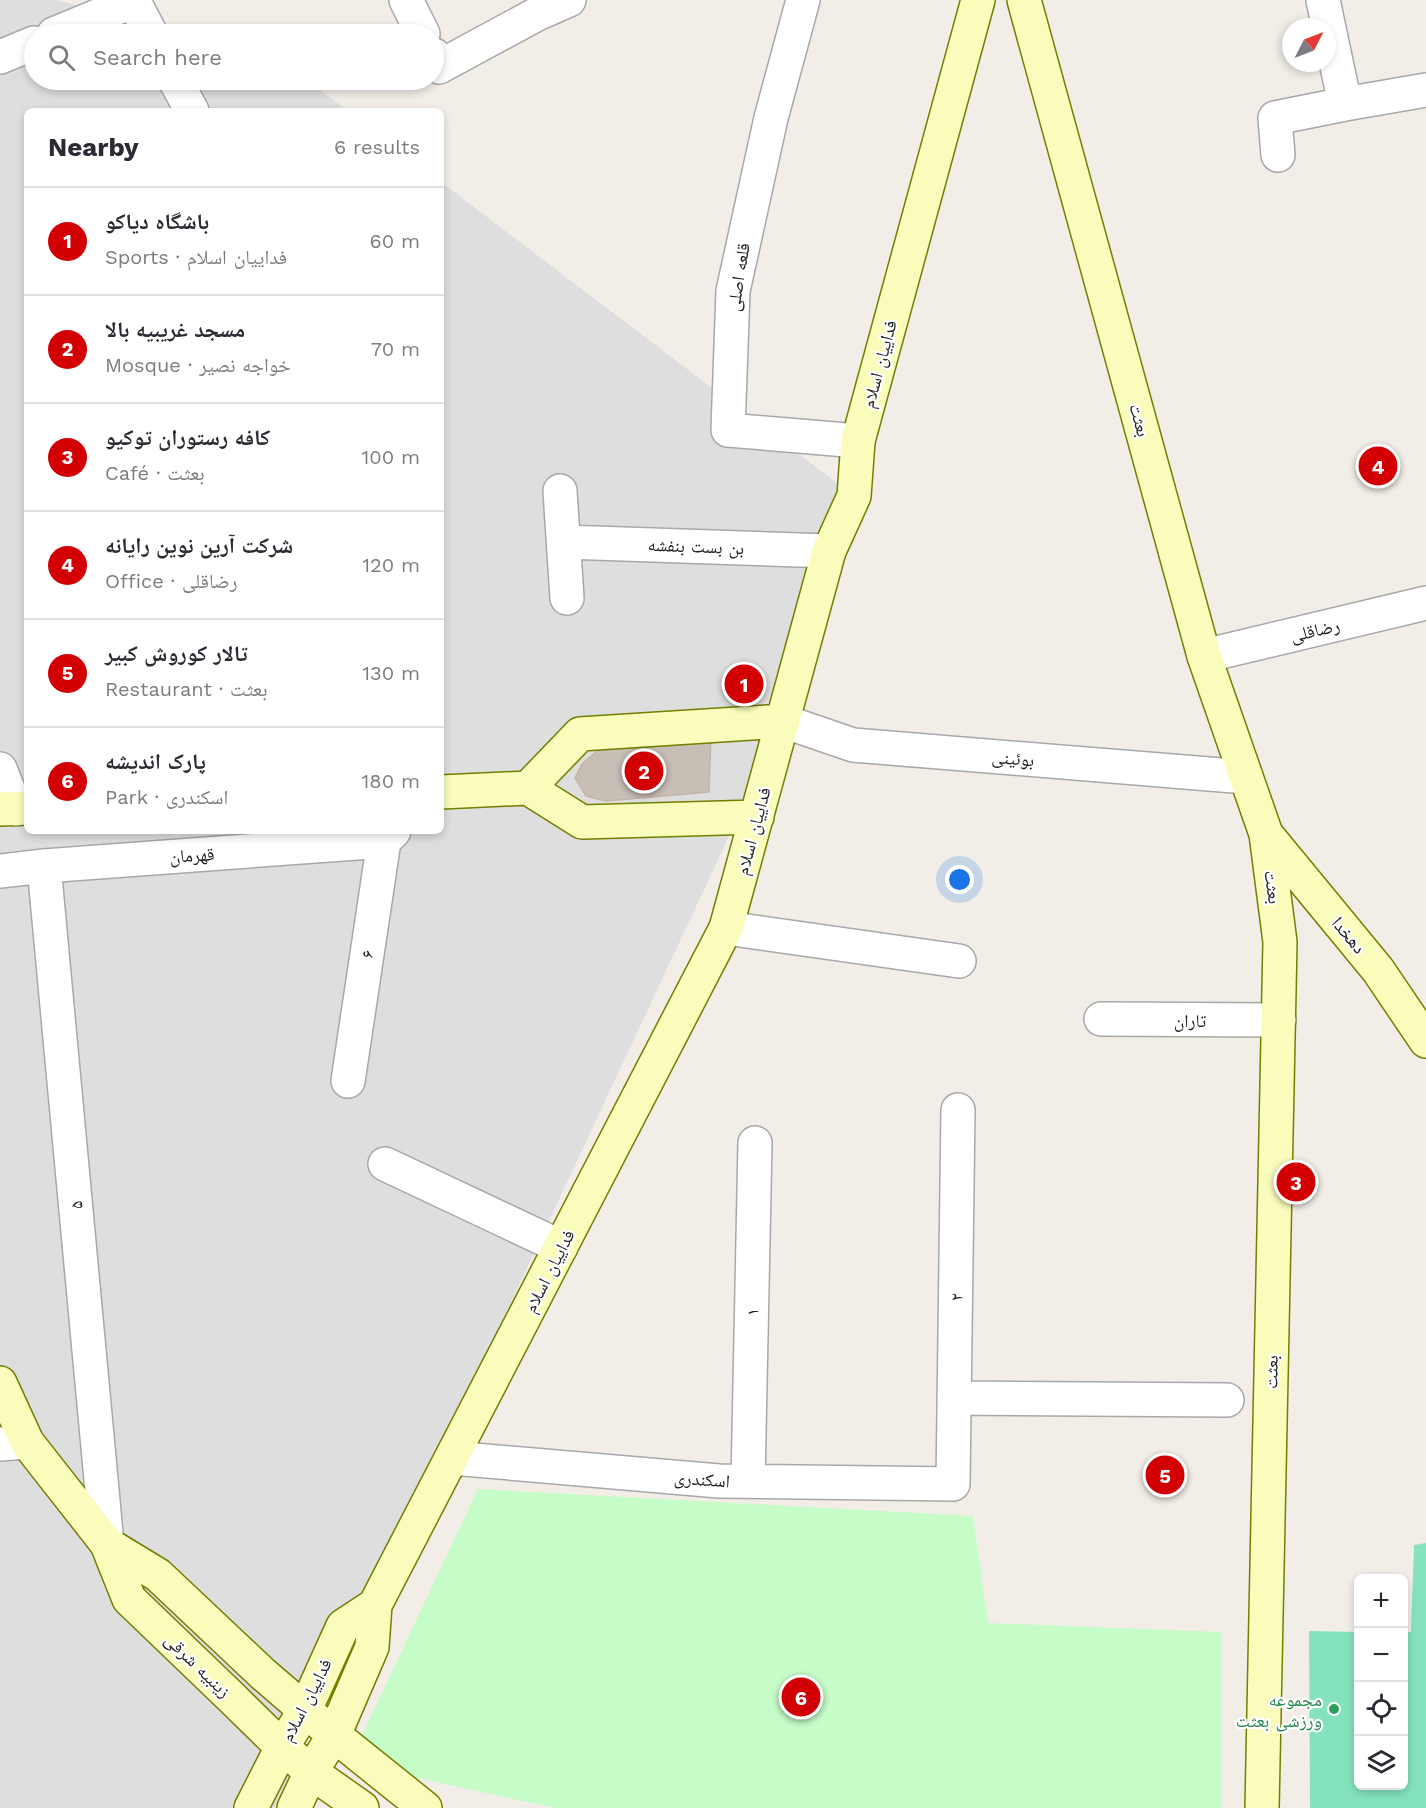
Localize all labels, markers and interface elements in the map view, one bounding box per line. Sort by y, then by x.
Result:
north arrow [1282,18,1336,72]
search box [24,24,444,90]
icon: search [45,41,78,74]
text: Search here [93,45,222,70]
text: Nearby [48,132,139,162]
text: 6 results [334,135,420,159]
text: باشگاه دیاکو [105,209,209,234]
text: 1 [63,229,72,253]
text: 60 m [370,229,420,253]
street label: قلعه اصلی [722,241,755,313]
text: Sports · فداییان اسلام [105,245,287,269]
text: مسجد غریبیه بالا [105,317,245,342]
street label: فداییان اسلام [857,318,903,411]
text: 2 [62,337,73,361]
text: 70 m [371,337,420,361]
text: Mosque · خواجه نصیر [105,353,291,377]
street label: بعثت [1125,401,1155,439]
text: کافه رستوران توکیو [105,425,270,450]
pin: 4 [1358,444,1398,488]
text: 3 [62,445,73,469]
text: 100 m [361,445,420,469]
text: Café · بعثت [105,461,205,485]
text: شرکت آرین نوین رایانه [105,533,293,558]
street label: بن بست بنفشه [647,534,745,559]
text: 4 [61,553,74,577]
text: 120 m [362,553,420,577]
text: Office · رضاقلی [105,569,237,593]
street label: رضاقلی [1288,614,1342,647]
text: تالار کوروش کبیر [105,641,248,666]
text: 5 [62,661,73,685]
text: 130 m [362,661,420,685]
pin: 1 [724,662,764,706]
text: Restaurant · بعثت [105,677,267,701]
street label: بوئینی [991,746,1035,771]
pin: 2 [624,748,664,794]
text: پارک اندیشه [105,749,206,774]
text: 6 [61,769,74,793]
text: 180 m [362,769,420,793]
text: Park · اسکندری [105,785,228,809]
street label: فداییان اسلام [731,785,777,878]
street label: قهرمان [169,843,215,868]
your location [945,865,974,894]
street label: بعثت [1260,869,1286,905]
street label: دهخدا [1328,912,1370,958]
street label: ۶ [356,948,378,960]
street label: تاران [1174,1010,1206,1032]
pin: 3 [1276,1160,1316,1204]
street label: ۵ [65,1200,87,1210]
street label: فداییان اسلام [519,1226,581,1317]
street label: ۲ [945,1293,967,1301]
street label: ۱ [741,1308,763,1316]
street label: بعثت [1260,1355,1282,1389]
pin: 5 [1146,1452,1184,1498]
street label: اسکندری [673,1467,731,1492]
map controls [1354,1574,1408,1790]
button: + [1354,1574,1408,1628]
street label: زینبیه شرقی [160,1628,235,1702]
button: − [1354,1628,1408,1682]
street label: فداییان اسلام [276,1655,338,1746]
pin: 6 [782,1674,820,1720]
button: locate [1354,1682,1408,1736]
place label: مجموعه ورزشی بعثت [1236,1689,1322,1732]
marker: مجموعه ورزشی بعثت [1327,1702,1341,1716]
button: layers [1354,1736,1408,1790]

